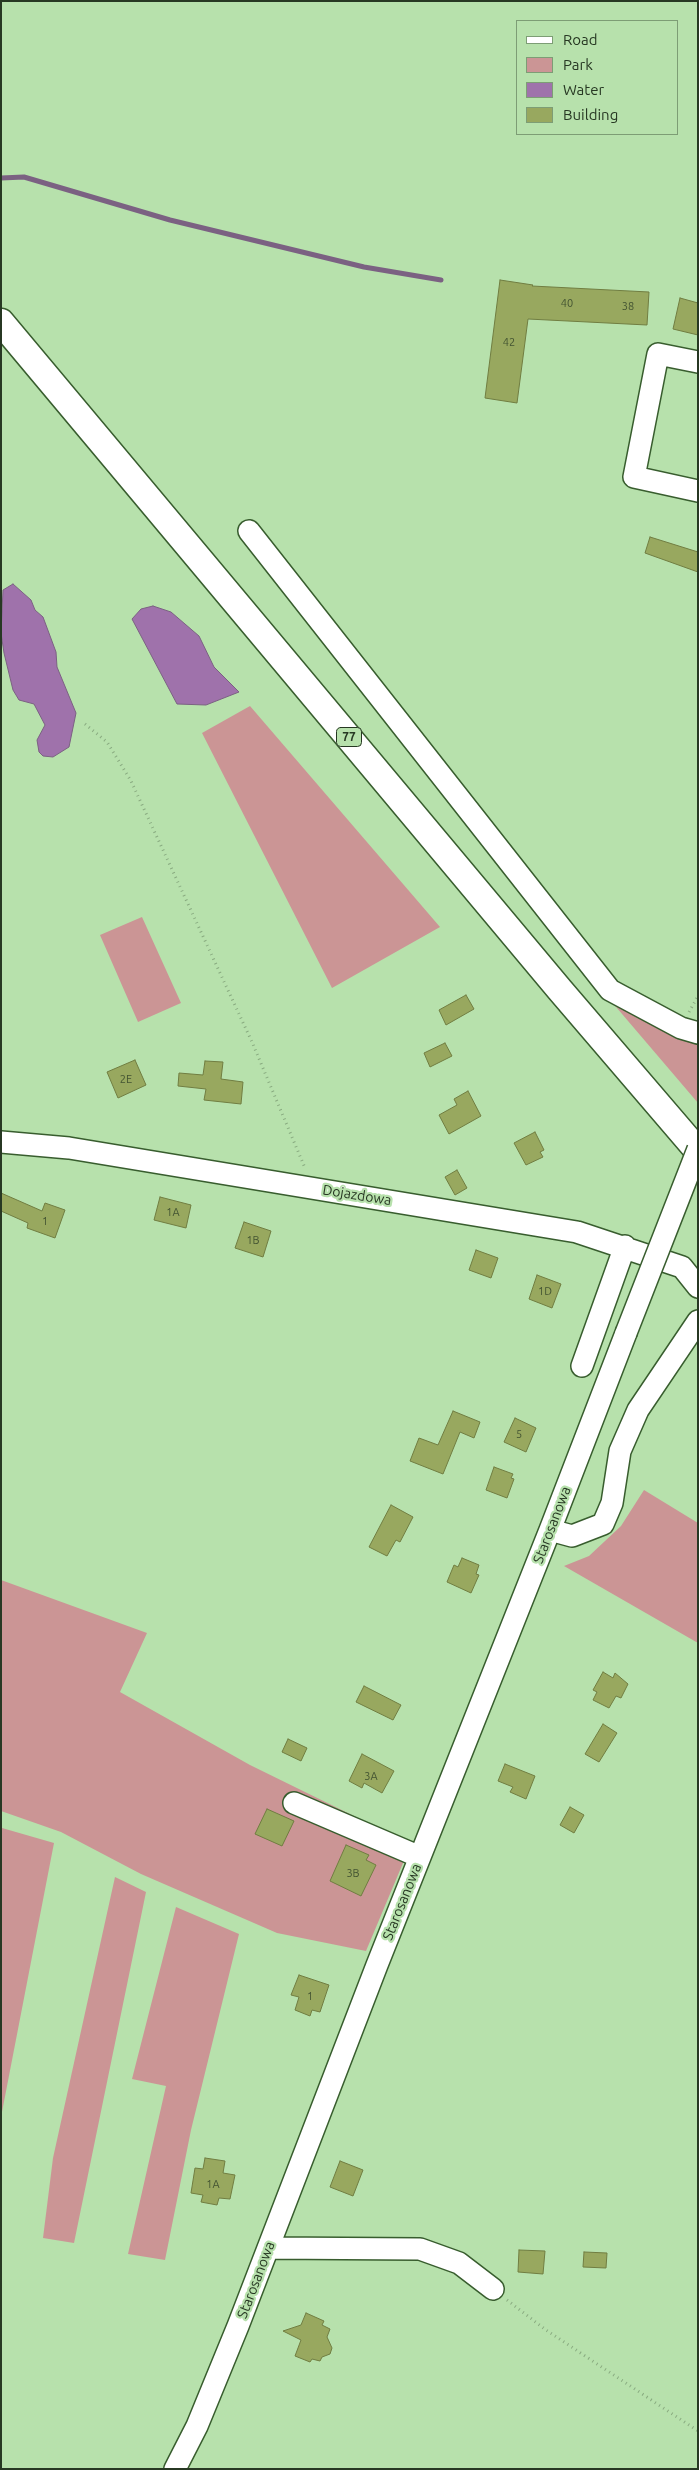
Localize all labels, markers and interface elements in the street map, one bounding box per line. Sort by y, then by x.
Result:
legend [516,20,679,135]
text: Road [563,31,598,48]
text: Park [563,56,593,73]
text: Water [563,81,604,98]
text: Building [563,106,618,123]
house number: 40 [561,296,573,310]
house number: 38 [622,299,634,313]
house number: 42 [503,335,515,349]
road number: 77 [336,728,362,746]
house number: 2E [120,1072,132,1086]
street label: Dojazdowa [321,1181,393,1209]
house number: 1A [166,1205,180,1219]
house number: 1 [42,1214,48,1228]
house number: 1B [246,1233,260,1247]
house number: 1D [538,1284,552,1298]
house number: 5 [516,1427,522,1441]
street label: Starosanowa [530,1484,574,1566]
house number: 3A [364,1769,378,1783]
street label: Starosanowa [379,1861,425,1943]
house number: 3B [346,1866,360,1880]
house number: 1 [307,1989,313,2003]
house number: 1A [206,2177,220,2191]
street label: Starosanowa [234,2239,278,2321]

